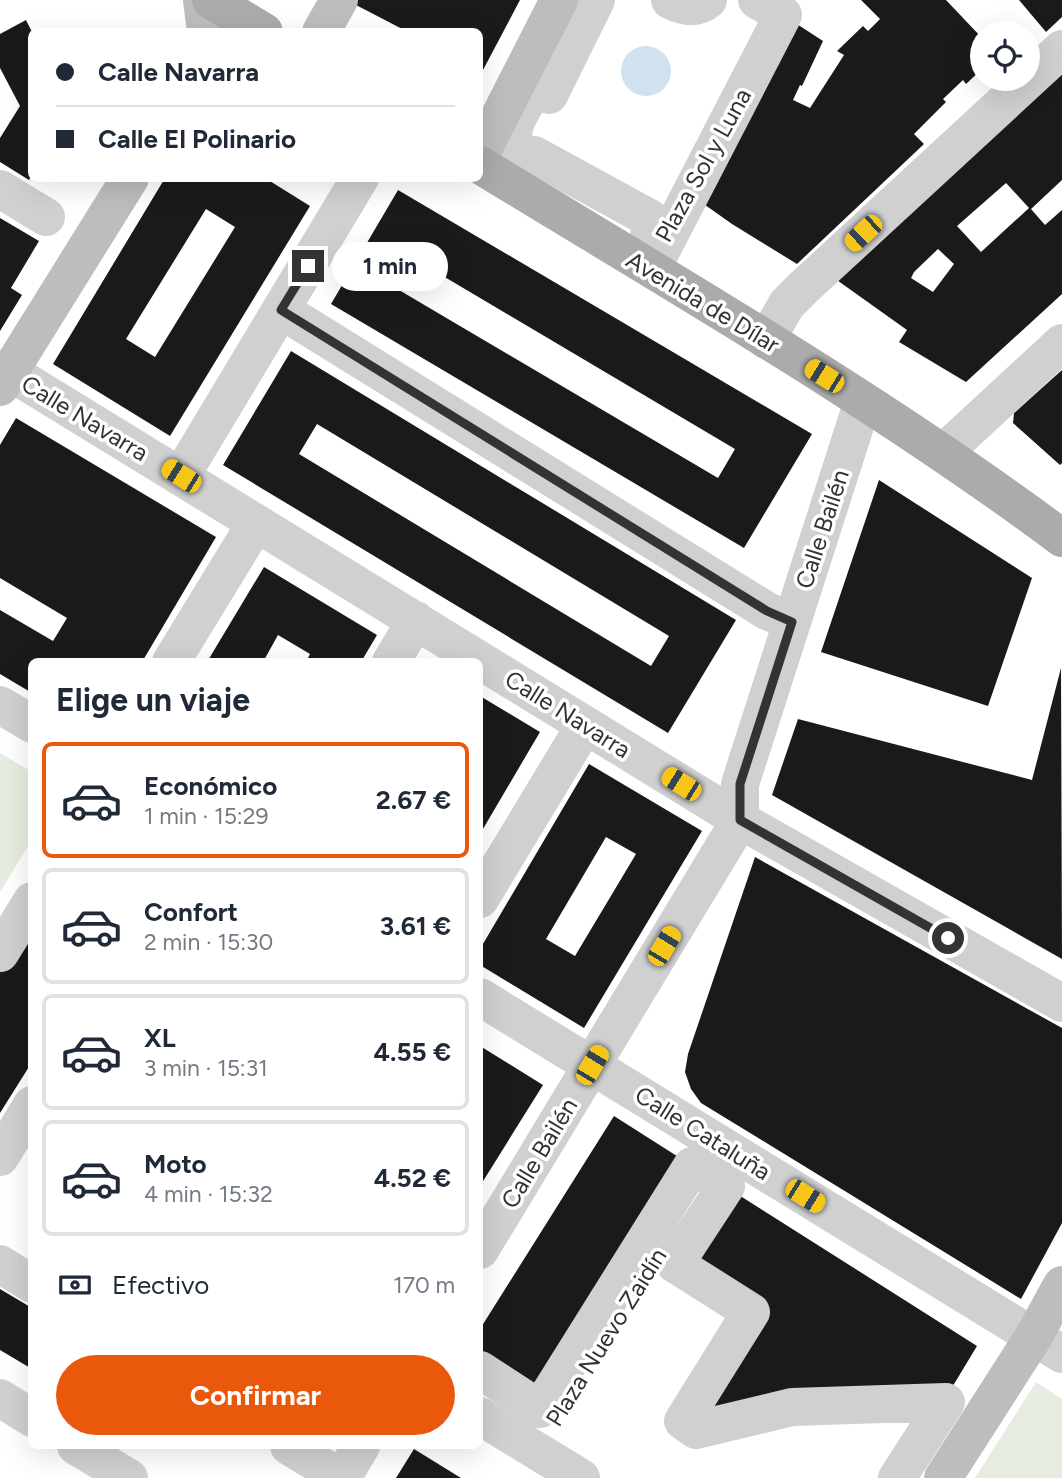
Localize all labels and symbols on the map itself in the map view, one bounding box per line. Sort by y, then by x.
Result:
street label: Plaza Sol y Luna [649,83,757,247]
car [841,211,886,255]
callout: 1 min [332,242,448,290]
street label: Avenida de Dílar [621,245,785,359]
route end [292,250,324,282]
car [801,356,848,396]
street label: Calle Navarra [16,369,154,467]
car [158,456,205,496]
street label: Calle Bailén [789,466,855,592]
street label: Calle Navarra [500,664,636,764]
car [658,764,705,804]
route start [932,922,964,954]
car [645,923,684,969]
car [573,1042,612,1088]
street label: Calle Cataluña [630,1080,776,1186]
street label: Calle Bailén [495,1093,583,1213]
car [782,1176,829,1216]
street label: Plaza Nuevo Zaidín [540,1243,672,1431]

